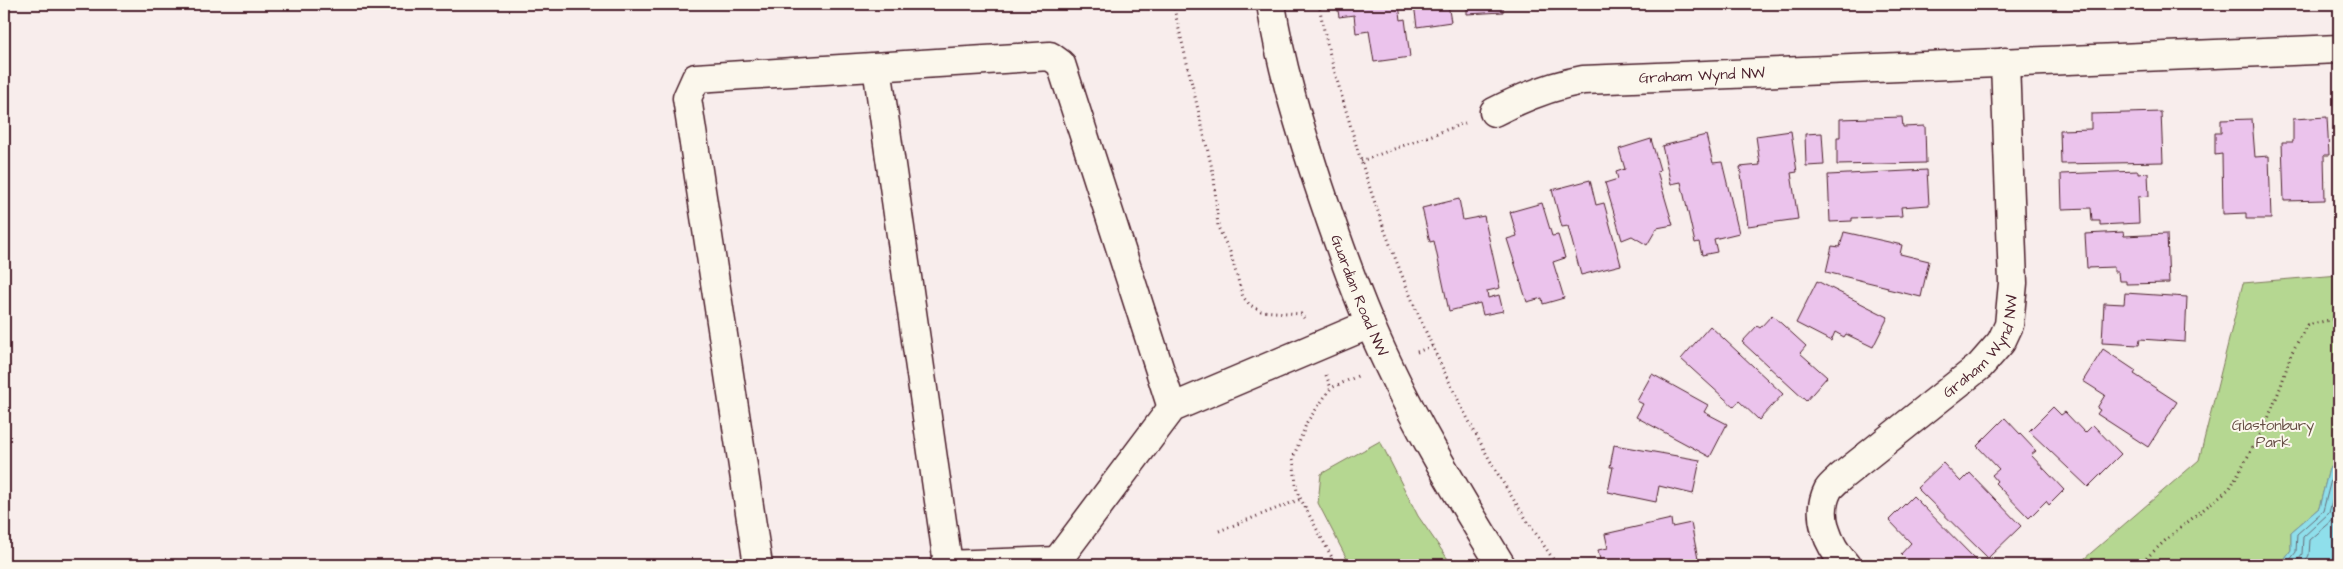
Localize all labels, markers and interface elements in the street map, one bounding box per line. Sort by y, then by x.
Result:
street label: Graham Wynd NW [1639,63,1765,89]
street label: Guardian Road NW [1325,232,1393,360]
street label: Graham Wynd NW [1938,294,2023,403]
park label: Glastonbury Park [2232,415,2314,453]

